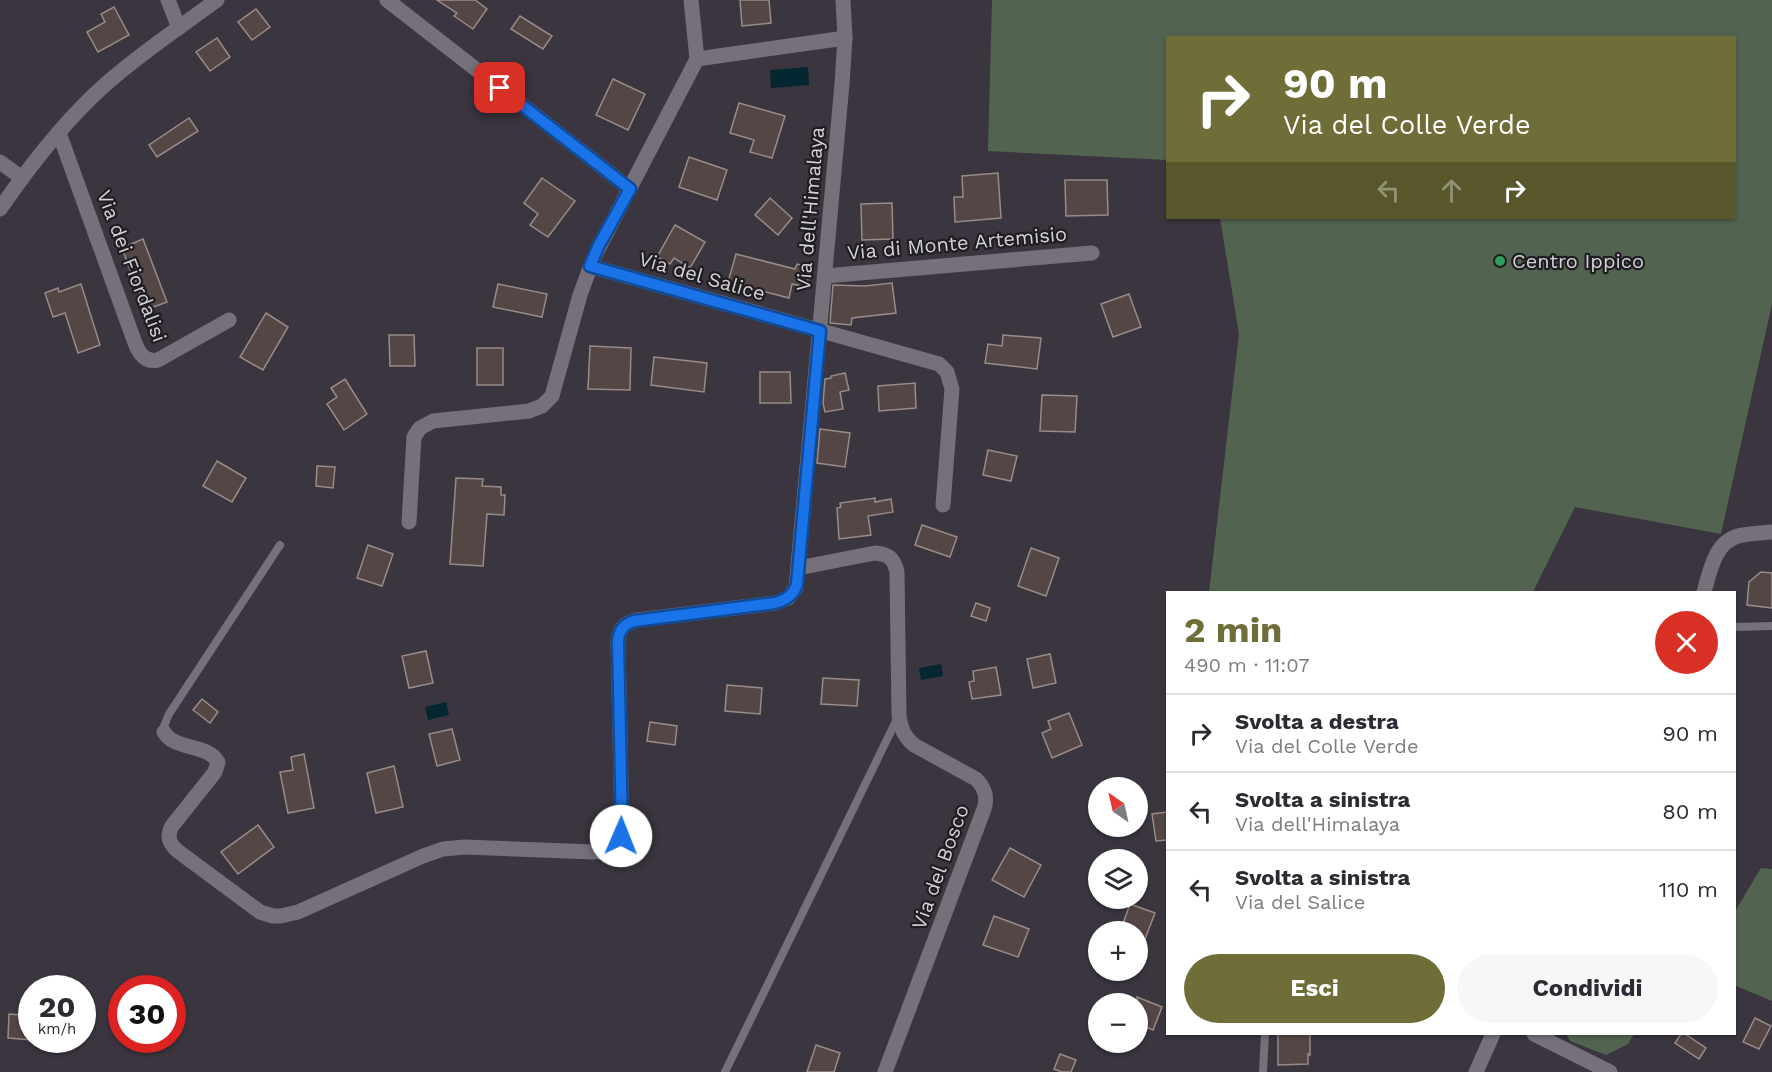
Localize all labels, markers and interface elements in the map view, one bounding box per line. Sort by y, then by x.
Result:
text: 90 m [1283,59,1387,108]
icon: right [1184,60,1262,138]
pin [474,62,525,113]
icon: arrive [483,71,516,104]
text: Via del Colle Verde [1283,109,1531,141]
street label: Via dell'Himalaya [791,126,829,292]
icon: left [1372,174,1405,207]
icon: ahead [1435,174,1468,207]
icon: right [1498,174,1531,207]
street label: Via dei Fiordalisi [92,187,172,345]
street label: Via di Monte Artemisio [846,221,1068,265]
street label: Via del Salice [636,246,768,306]
place label: Centro Ippico [1512,249,1644,273]
marker: Centro Ippico [1493,254,1507,268]
text: 2 min [1184,609,1282,651]
button: close [1655,611,1718,674]
text: 490 m · 11:07 [1184,653,1309,677]
text: Svolta a destra [1235,709,1399,734]
icon: right [1184,717,1217,750]
text: 90 m [1662,721,1718,746]
text: Via del Colle Verde [1235,734,1418,758]
north arrow [1088,777,1148,837]
map controls [1088,777,1148,1053]
text: Svolta a sinistra [1235,787,1410,812]
icon: left [1184,795,1217,828]
text: 80 m [1662,799,1718,824]
street label: Via del Bosco [906,801,974,933]
position arrow [589,804,653,868]
text: Via dell'Himalaya [1235,812,1400,836]
button: layers [1088,849,1148,909]
text: Svolta a sinistra [1235,865,1410,890]
icon: left [1184,873,1217,906]
text: 110 m [1659,877,1718,902]
text: Via del Salice [1235,890,1365,914]
button: + [1088,921,1148,981]
button: Esci [1184,954,1445,1023]
button: Condividi [1457,954,1718,1023]
speed limit sign: 30 [108,975,186,1053]
text: 20 [38,989,76,1024]
button: − [1088,993,1148,1053]
text: km/h [38,1020,76,1038]

